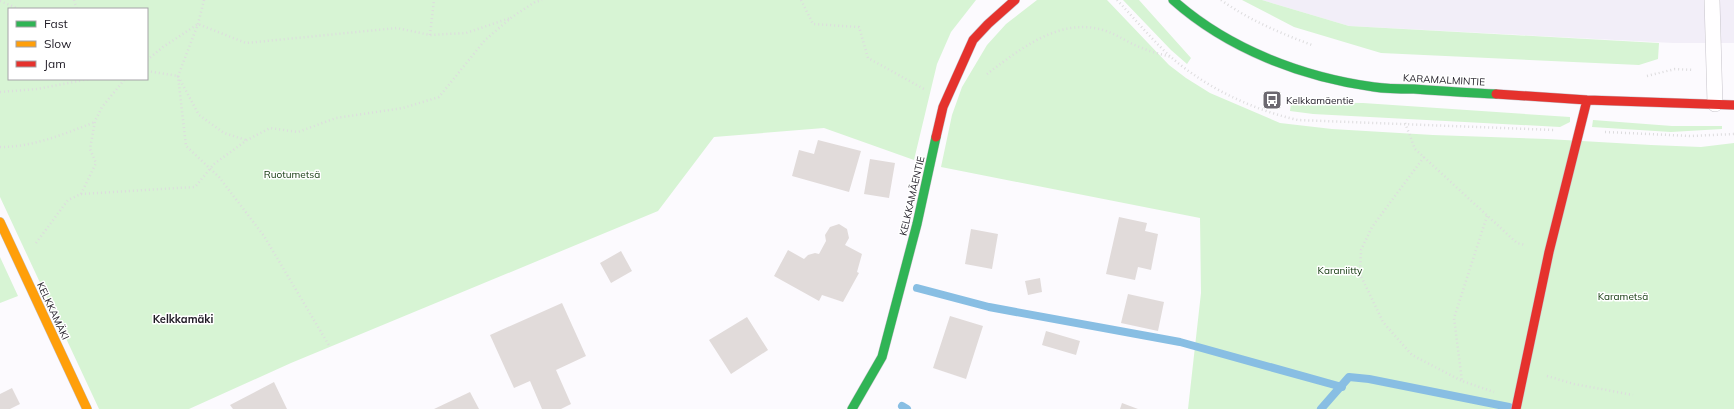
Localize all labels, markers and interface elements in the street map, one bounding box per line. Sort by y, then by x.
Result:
legend [8,8,148,80]
text: Fast [44,16,68,31]
text: Slow [44,36,72,51]
text: Jam [44,56,66,71]
street label: KARAMALMINTIE [1403,71,1485,89]
bus stop icon: Kelkkamäentie [1261,89,1283,111]
place label: Kelkkamäentie [1286,94,1354,107]
street label: KELKKAMÄENTIE [897,155,927,237]
park label: Ruotumetsä [264,168,320,181]
park label: Karaniitty [1318,264,1363,277]
street label: KELKKAMÄKI [34,280,72,342]
park label: Karametsä [1598,290,1648,303]
district label: Kelkkamäki [153,312,213,326]

